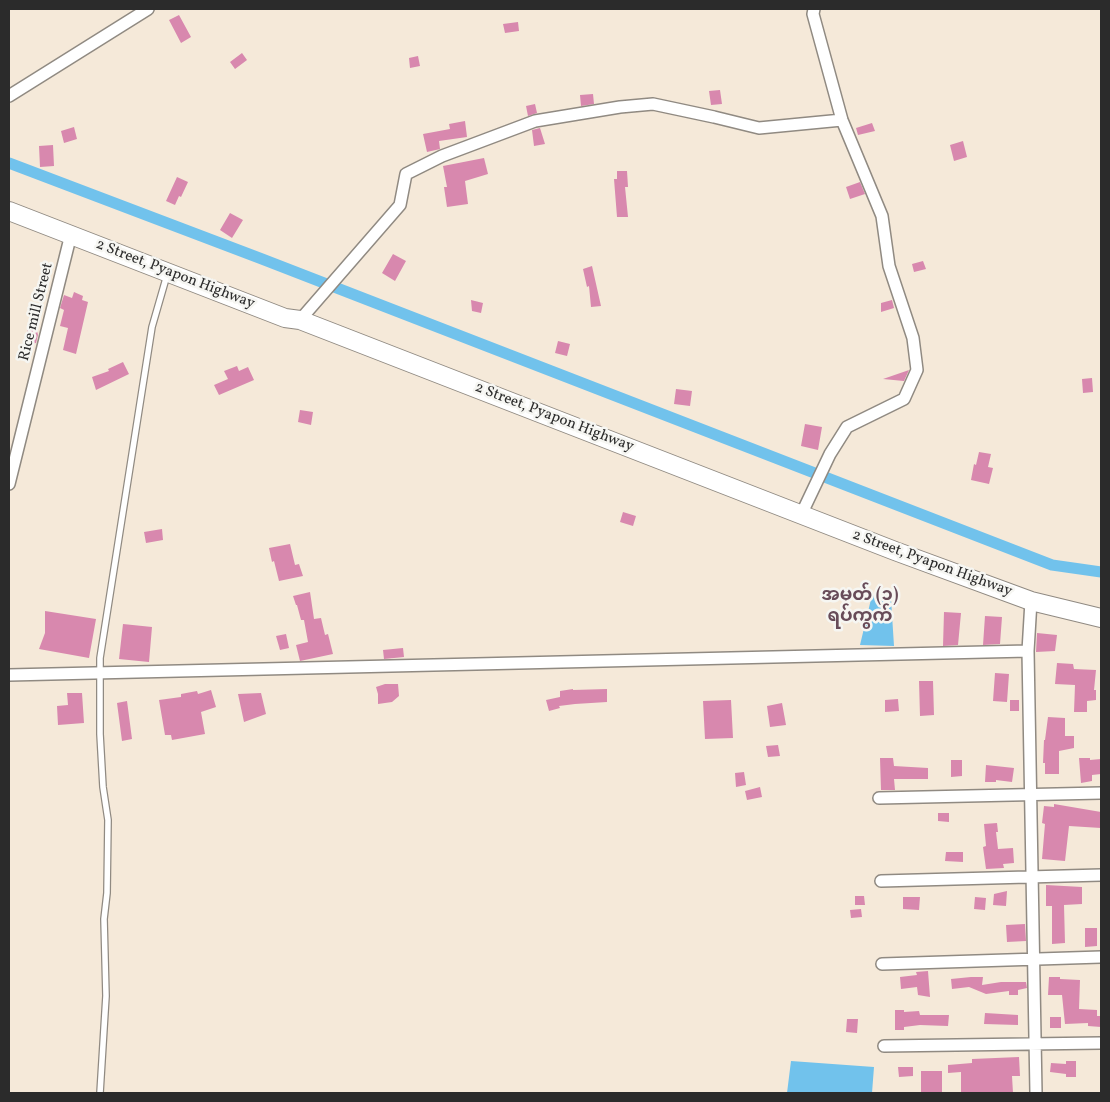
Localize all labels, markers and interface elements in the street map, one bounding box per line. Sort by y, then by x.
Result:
street label: 2 Street, Pyapon Highway [93,236,257,314]
street label: Rice mill Street [16,261,58,363]
street label: 2 Street, Pyapon Highway [472,379,636,457]
street label: 2 Street, Pyapon Highway [850,527,1014,601]
district label: အမှတ် (၁) ရပ်ကွက် [821,586,899,628]

